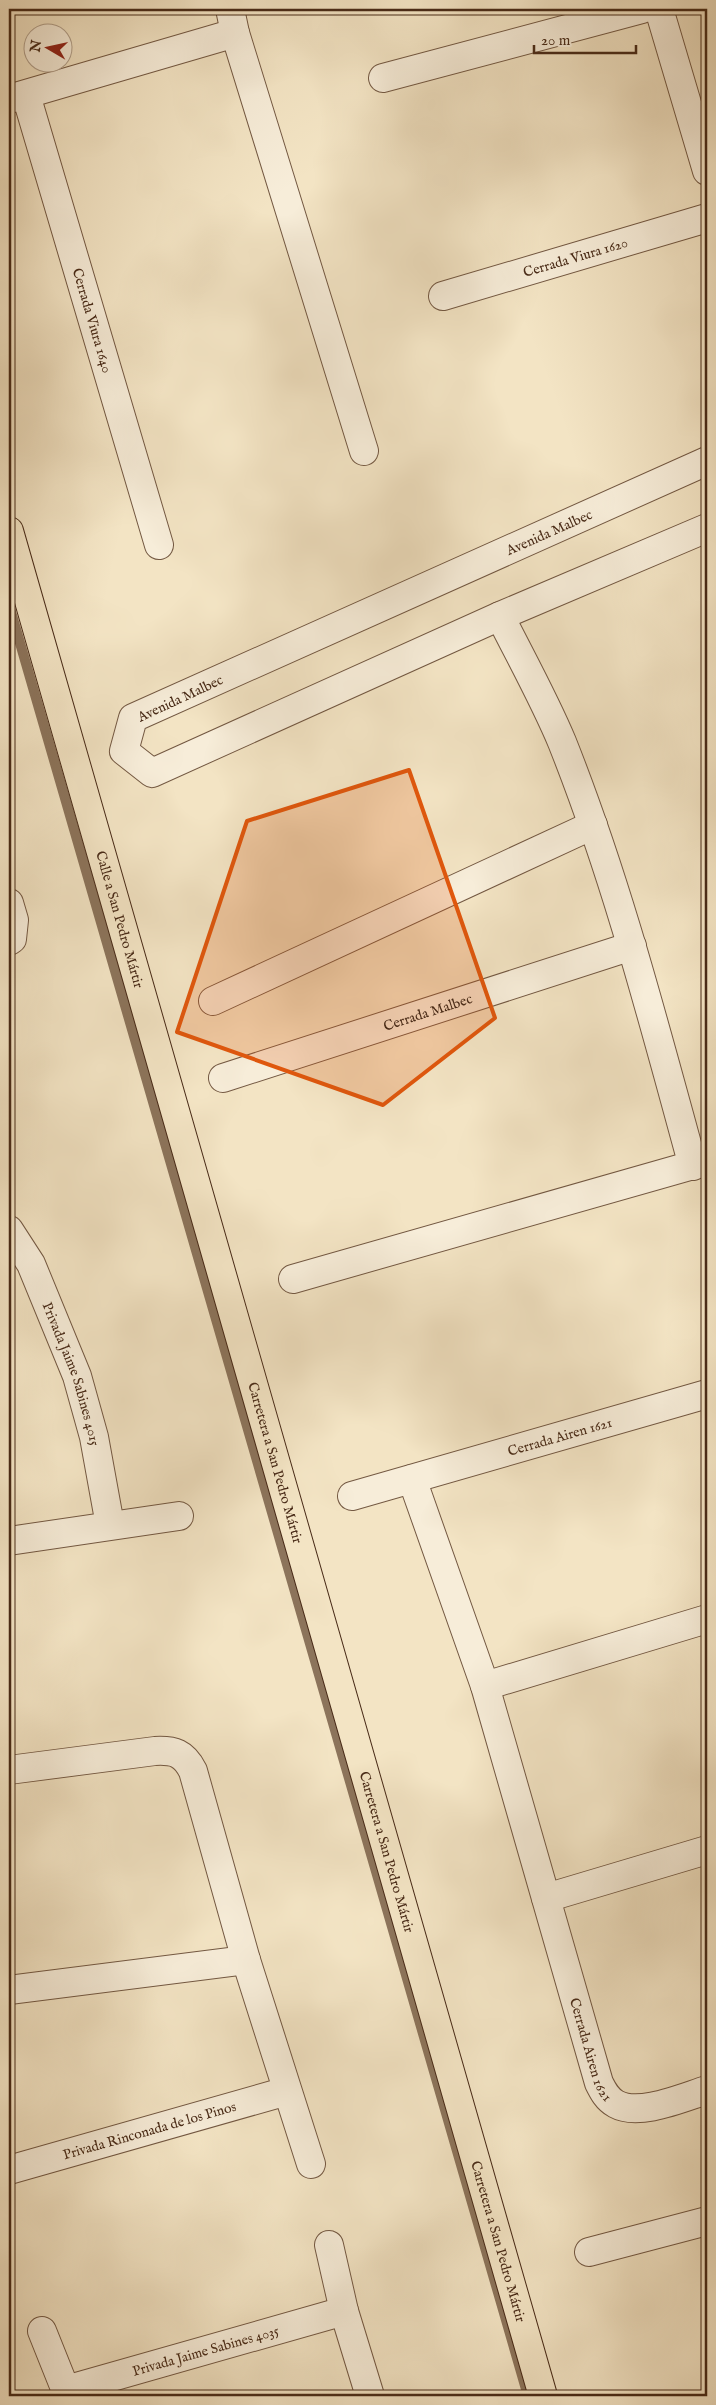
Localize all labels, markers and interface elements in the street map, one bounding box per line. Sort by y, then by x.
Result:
north arrow [22,22,72,72]
scale bar [534,22,636,54]
text: 20 m [541,31,571,50]
text: N [26,39,46,55]
street label: Cerrada Viura 1620 [521,234,630,282]
street label: Cerrada Viura 1640 [68,266,116,375]
street label: Avenida Malbec [503,506,595,560]
street label: Avenida Malbec [134,671,226,727]
street label: Calle a San Pedro Mártir [91,849,147,990]
street label: Cerrada Malbec [381,990,475,1036]
street label: Privada Jaime Sabines 4015 [38,1300,103,1447]
street label: Carretera a San Pedro Mártir [243,1380,306,1546]
street label: Cerrada Airen 1621 [506,1414,614,1461]
street label: Carretera a San Pedro Mártir [355,1770,418,1935]
street label: Cerrada Airen 1621 [565,1996,615,2106]
street label: Privada Rinconada de los Pinos [61,2098,238,2164]
street label: Carretera a San Pedro Mártir [466,2159,529,2324]
street label: Privada Jaime Sabines 4035 [130,2322,281,2381]

